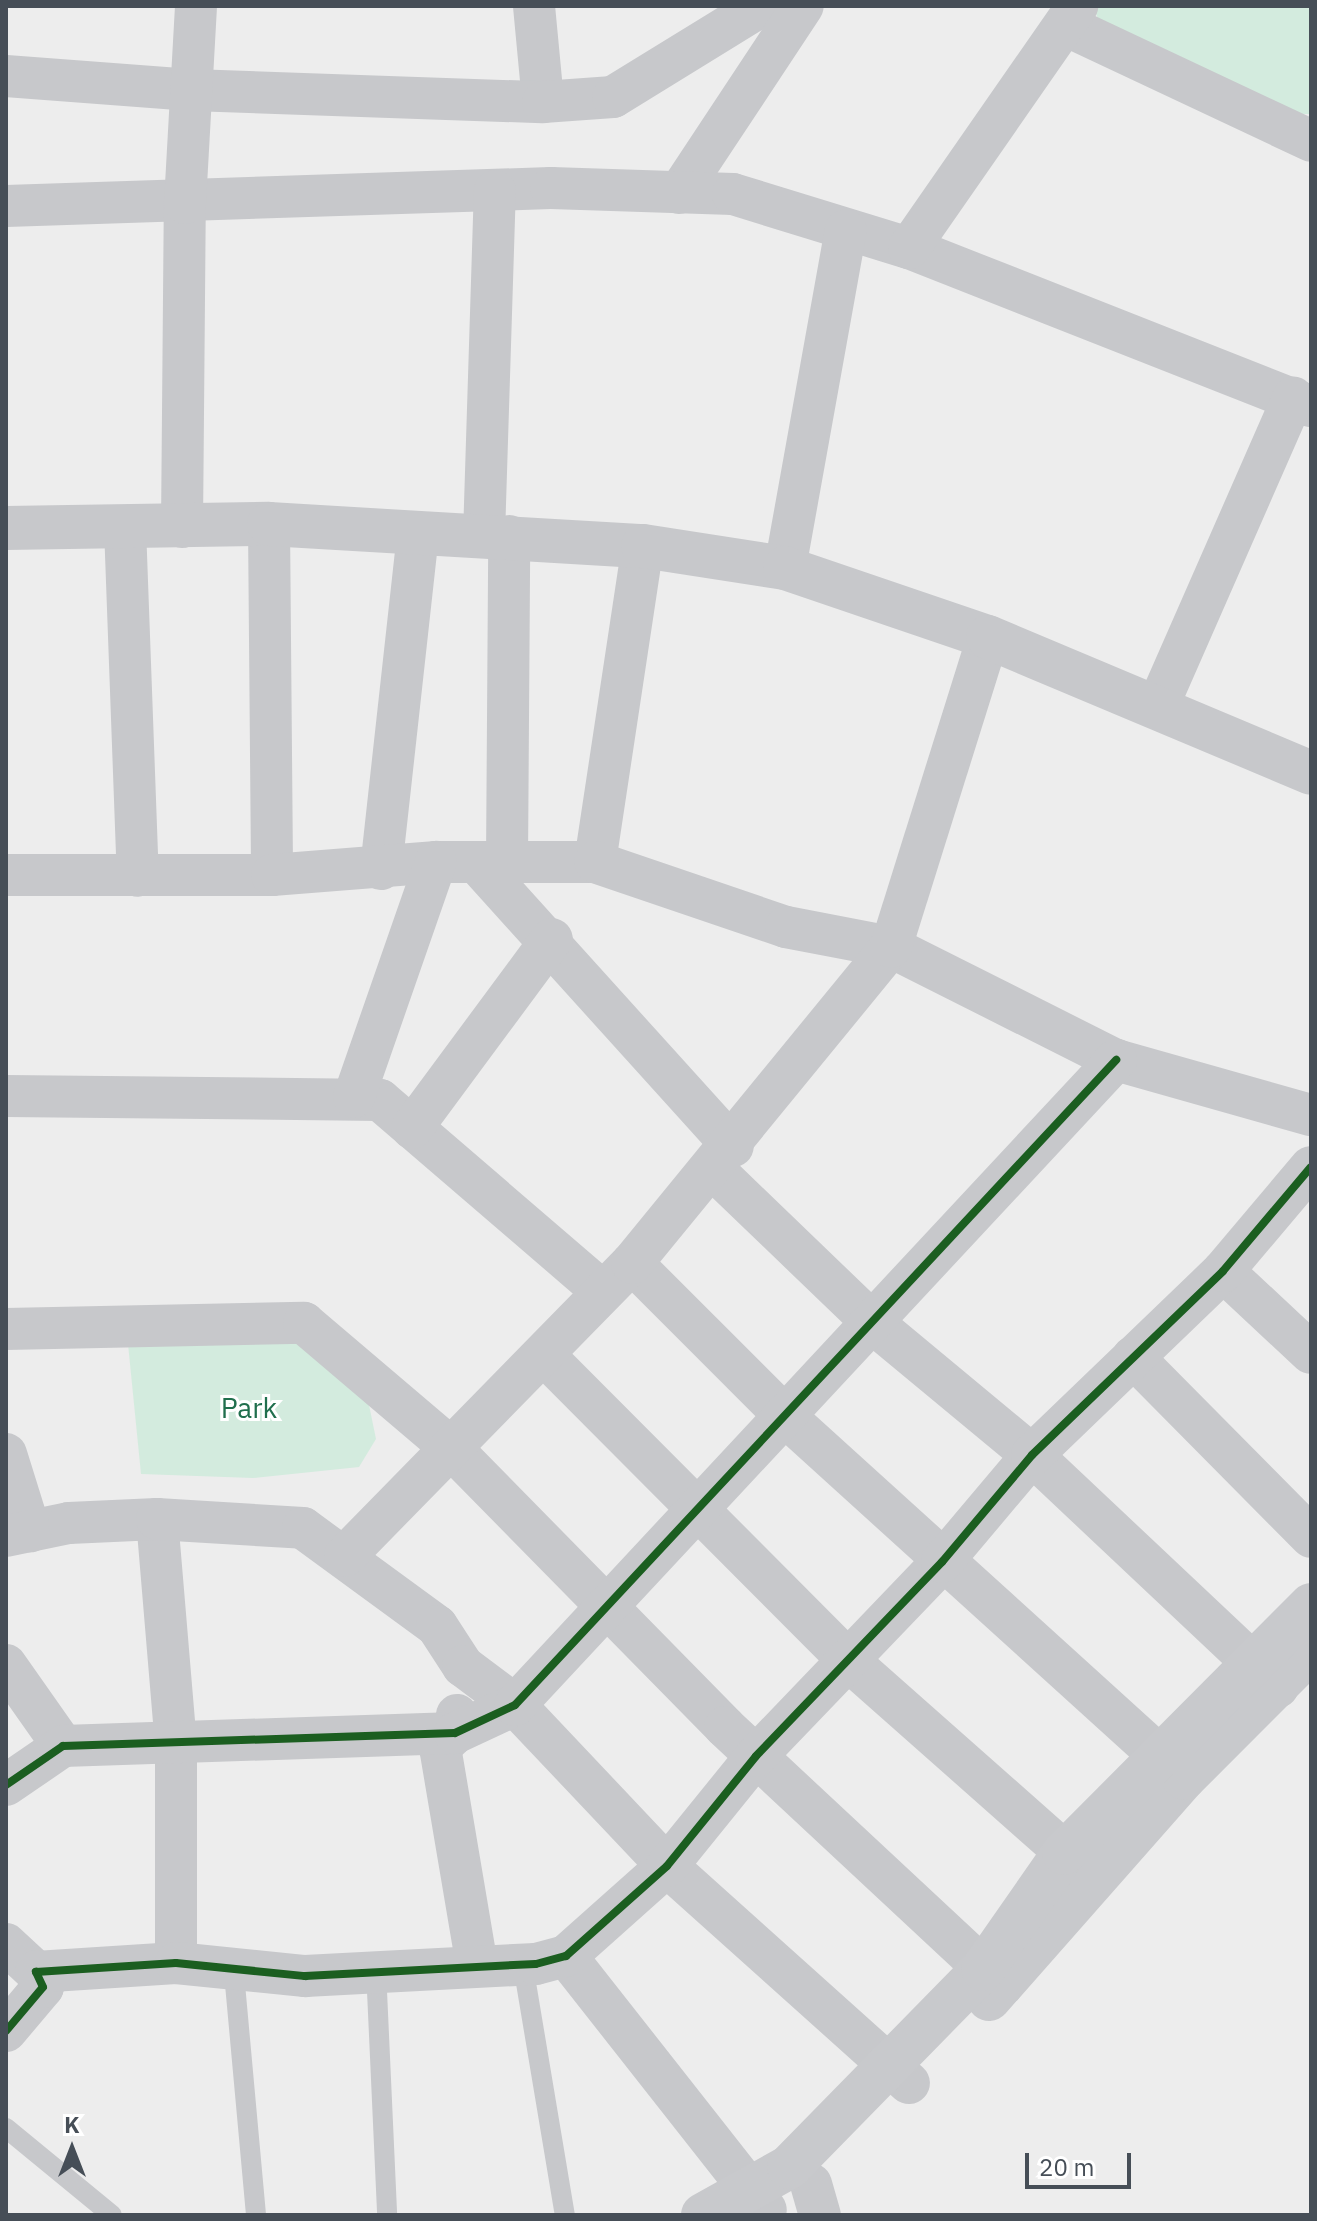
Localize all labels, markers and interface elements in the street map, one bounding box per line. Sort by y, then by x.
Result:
park label: Park [221,1391,277,1425]
north arrow [32,2109,112,2189]
text: K [64,2110,80,2139]
scale bar [1029,2137,1135,2187]
text: 20 m [1039,2151,1094,2183]

